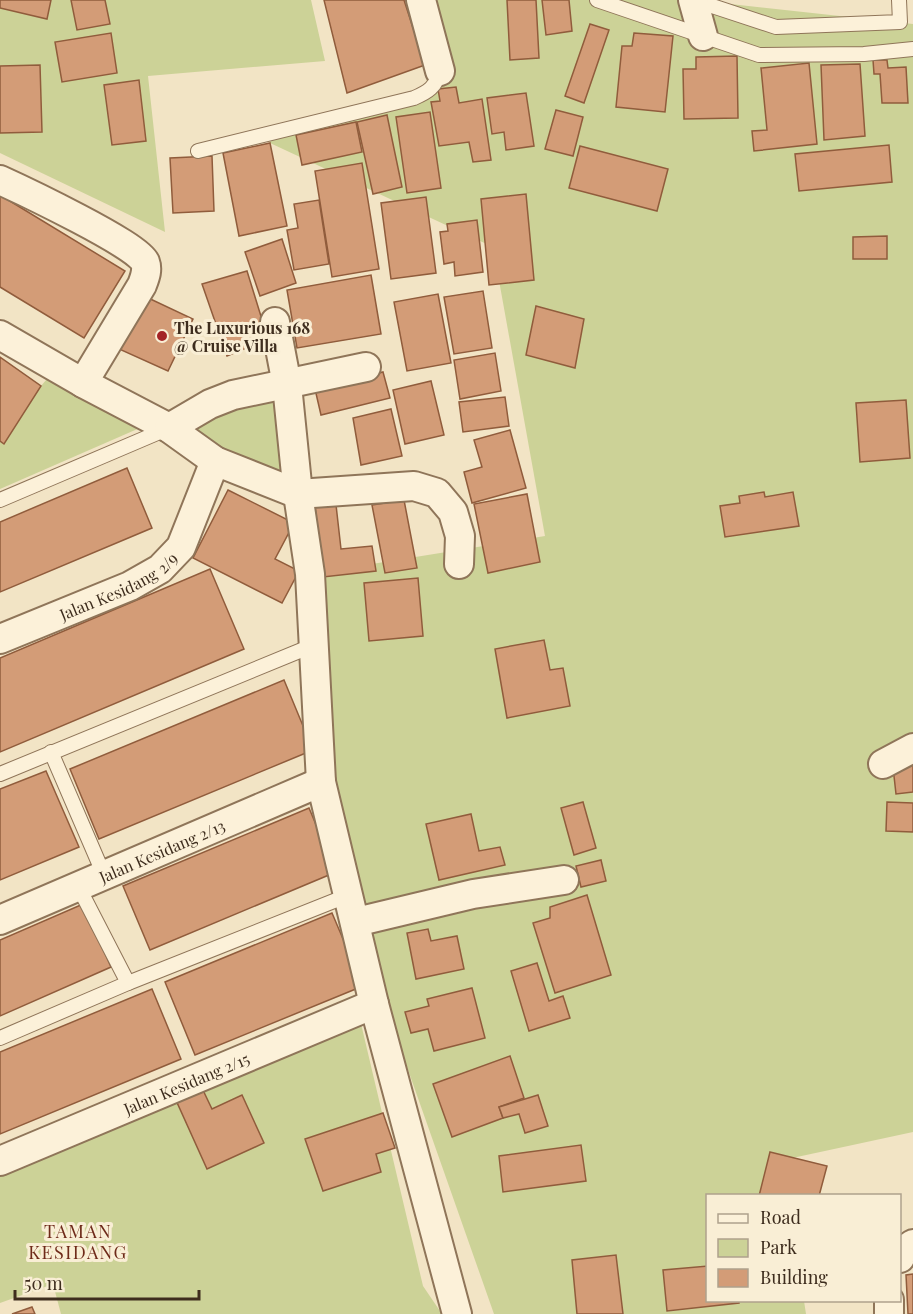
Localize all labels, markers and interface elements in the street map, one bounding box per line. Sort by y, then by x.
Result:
place label: The Luxurious 168 @ Cruise Villa [174,317,310,356]
marker: The Luxurious 168 @ Cruise Villa [155,329,169,343]
street label: Jalan Kesidang 2/9 [55,547,181,625]
street label: Jalan Kesidang 2/13 [95,814,228,887]
street label: Jalan Kesidang 2/15 [119,1047,252,1119]
legend [706,1194,901,1302]
text: Road [760,1205,801,1229]
district label: TAMAN KESIDANG [28,1219,128,1264]
text: Park [760,1235,797,1259]
scale bar [15,1263,200,1301]
text: Building [760,1265,828,1289]
text: 50 m [24,1271,63,1295]

